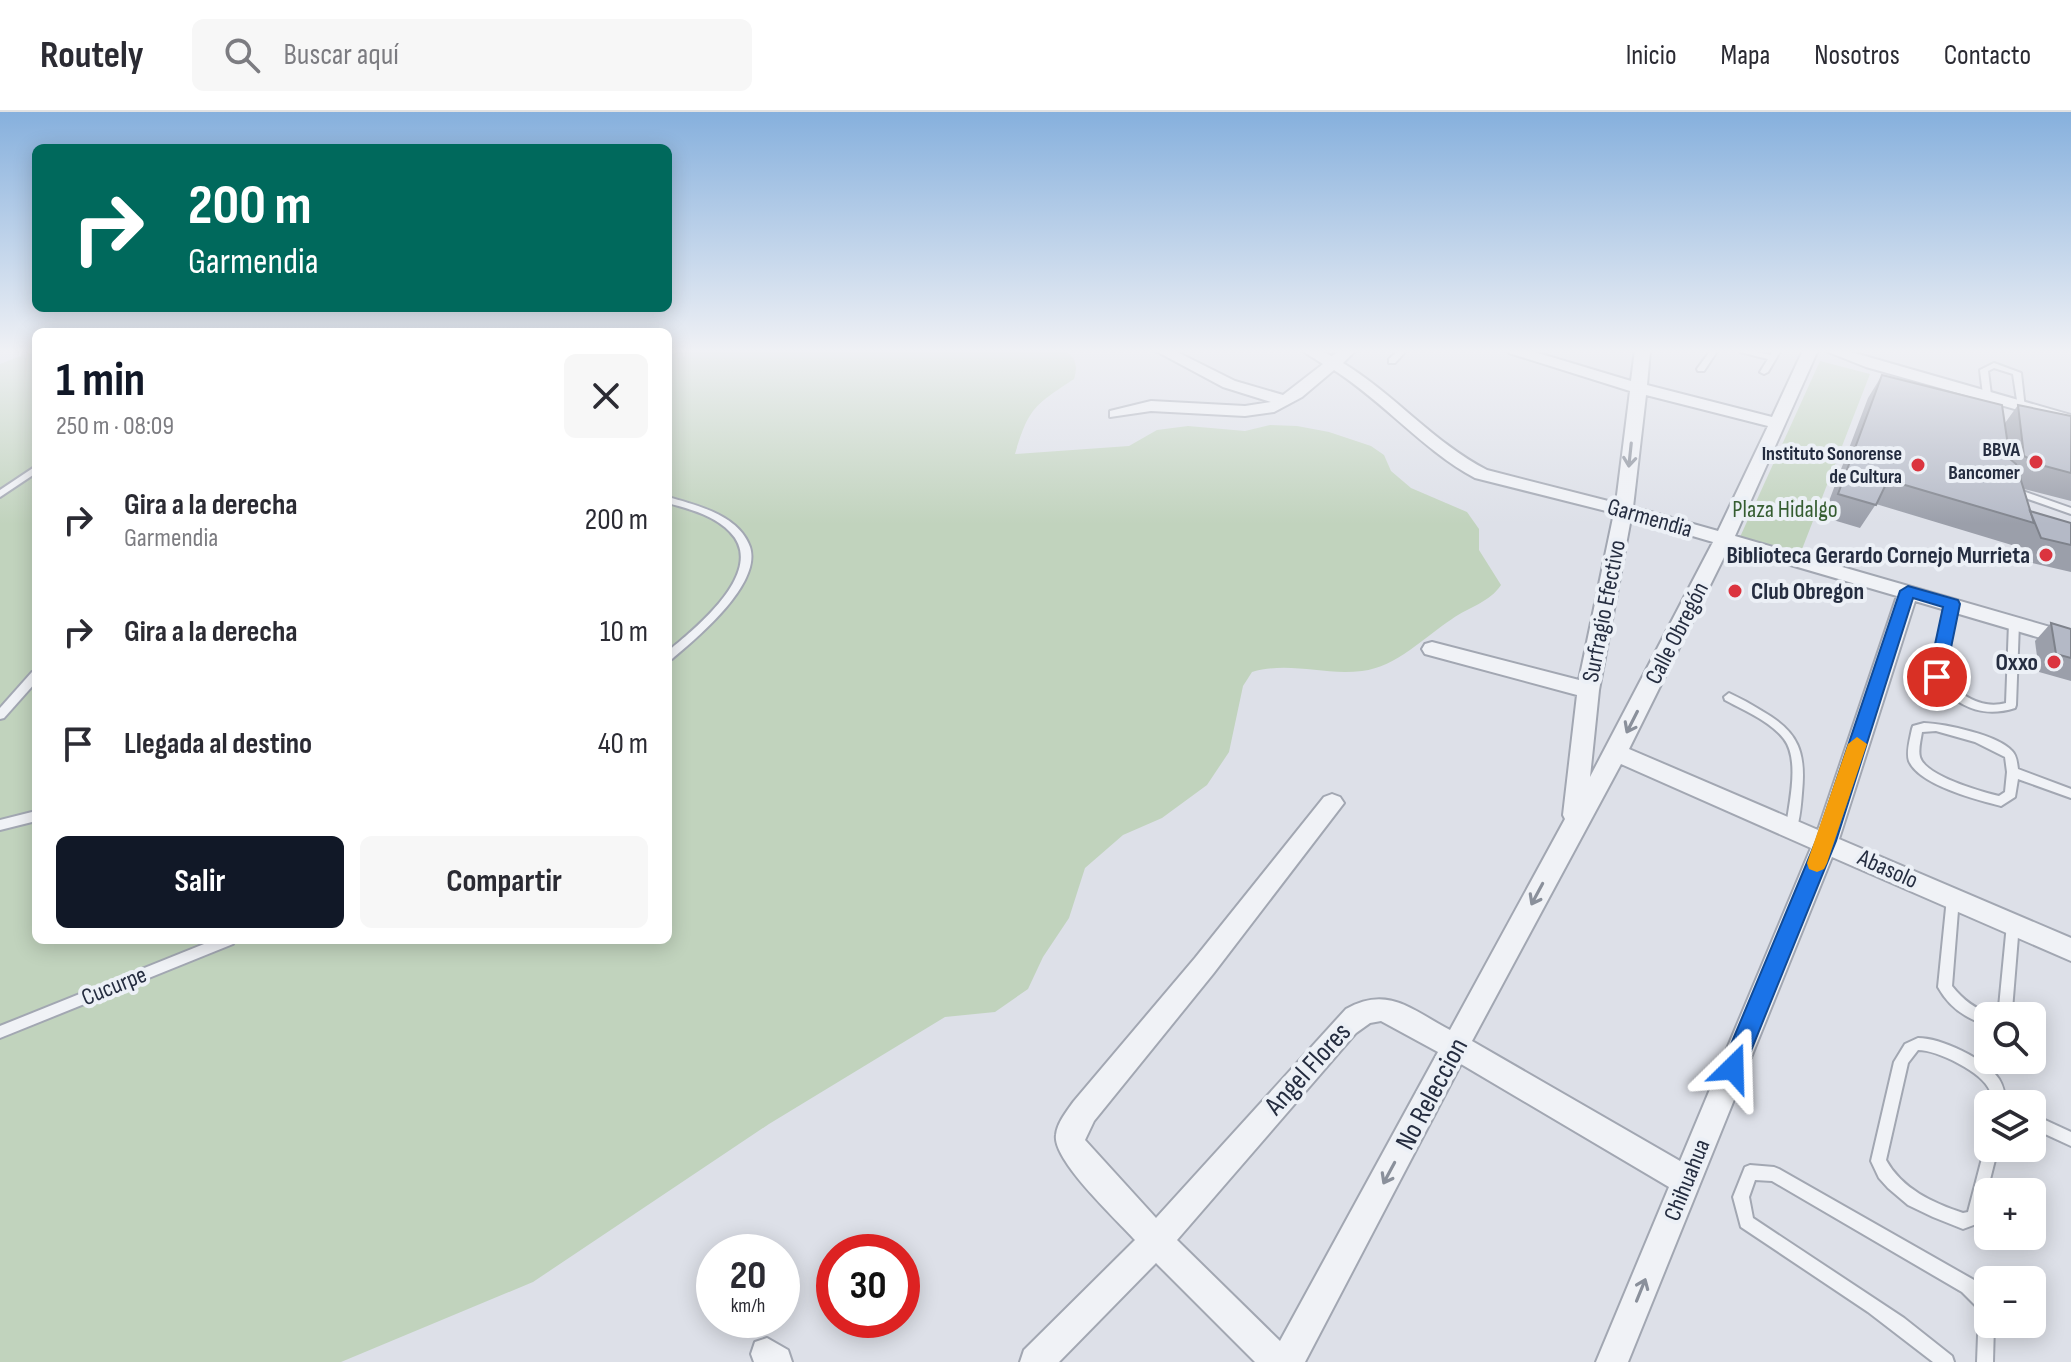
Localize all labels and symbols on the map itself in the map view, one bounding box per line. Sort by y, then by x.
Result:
place label: BBVA Bancomer [1948,438,2020,485]
one-way arrow [1623,441,1638,468]
place label: Instituto Sonorense de Cultura [1762,442,1902,489]
marker: BBVA Bancomer [2027,453,2045,471]
marker: Instituto Sonorense de Cultura [1909,456,1927,474]
street label: Garmendia [1604,492,1696,544]
park label: Plaza Hidalgo [1732,495,1838,524]
street label: Surfragio Efectivo [1576,537,1632,685]
place label: Biblioteca Gerardo Cornejo Murrieta [1726,541,2030,570]
marker: Biblioteca Gerardo Cornejo Murrieta [2037,546,2055,564]
street label: Calle Obregón [1639,577,1715,689]
place label: Club Obregon [1751,577,1864,606]
marker: Club Obregon [1726,582,1744,600]
pin [1903,643,1971,711]
place label: Oxxo [1995,648,2038,677]
marker: Oxxo [2045,653,2063,671]
one-way arrow [1623,710,1639,734]
street label: Abasolo [1853,843,1923,895]
one-way arrow [1529,881,1545,905]
street label: Cucurpe [77,960,151,1012]
street label: Angel Flores [1257,1016,1358,1123]
position arrow [1691,1026,1775,1110]
street label: No Releccion [1389,1032,1475,1156]
street label: Chihuahua [1658,1135,1716,1225]
one-way arrow [1381,1160,1397,1184]
speed limit sign: 30 [816,1234,920,1338]
one-way arrow [1635,1278,1650,1303]

